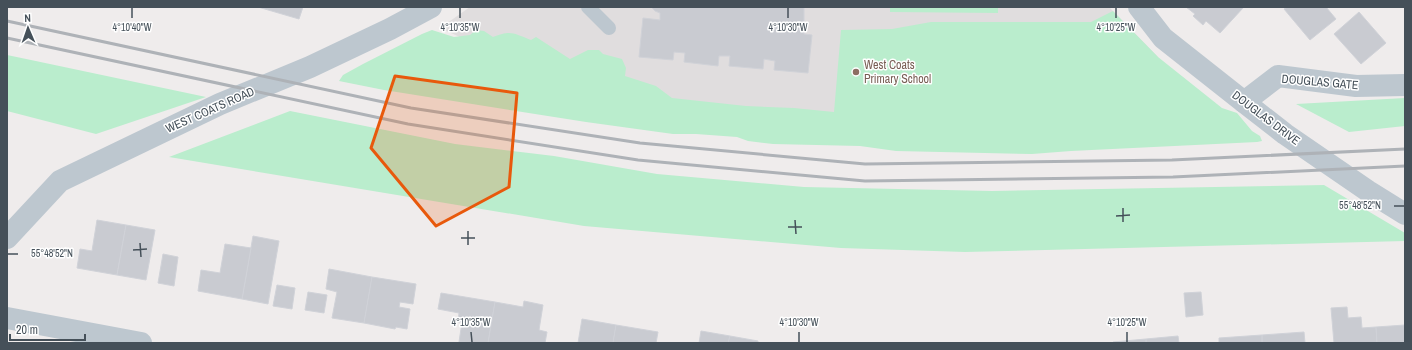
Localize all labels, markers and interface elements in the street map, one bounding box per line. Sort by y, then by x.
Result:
north arrow [8,8,48,48]
text: N [24,11,31,25]
text: 4°10'40"W [112,21,152,34]
text: 4°10'35"W [440,21,480,34]
text: 4°10'30"W [768,21,808,34]
text: 4°10'25"W [1096,21,1136,34]
place label: West Coats Primary School [864,57,931,87]
marker: West Coats Primary School [851,67,861,77]
street label: DOUGLAS GATE [1281,71,1359,93]
street label: WEST COATS ROAD [163,83,257,137]
street label: DOUGLAS DRIVE [1229,87,1303,149]
text: 55°48'52"N [1339,199,1381,212]
text: 55°48'52"N [31,247,73,260]
scale bar [10,316,85,342]
text: 4°10'35"W [451,316,491,329]
text: 4°10'30"W [779,316,819,329]
text: 4°10'25"W [1107,316,1147,329]
text: 20 m [16,322,38,338]

